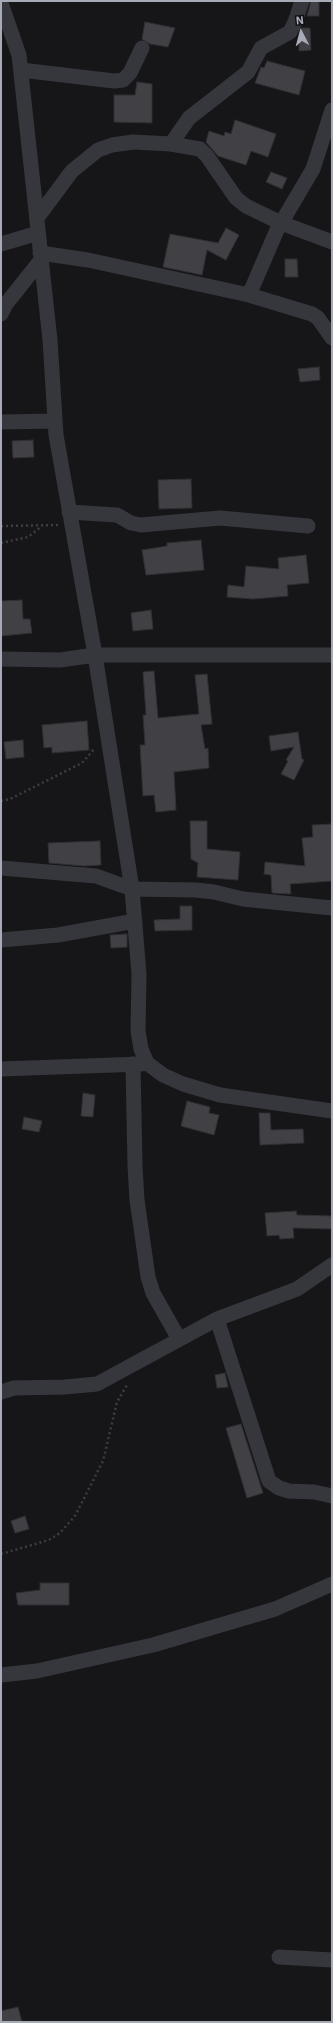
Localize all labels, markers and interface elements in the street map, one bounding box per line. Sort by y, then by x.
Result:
north arrow [281,12,321,52]
text: N [295,13,304,27]

